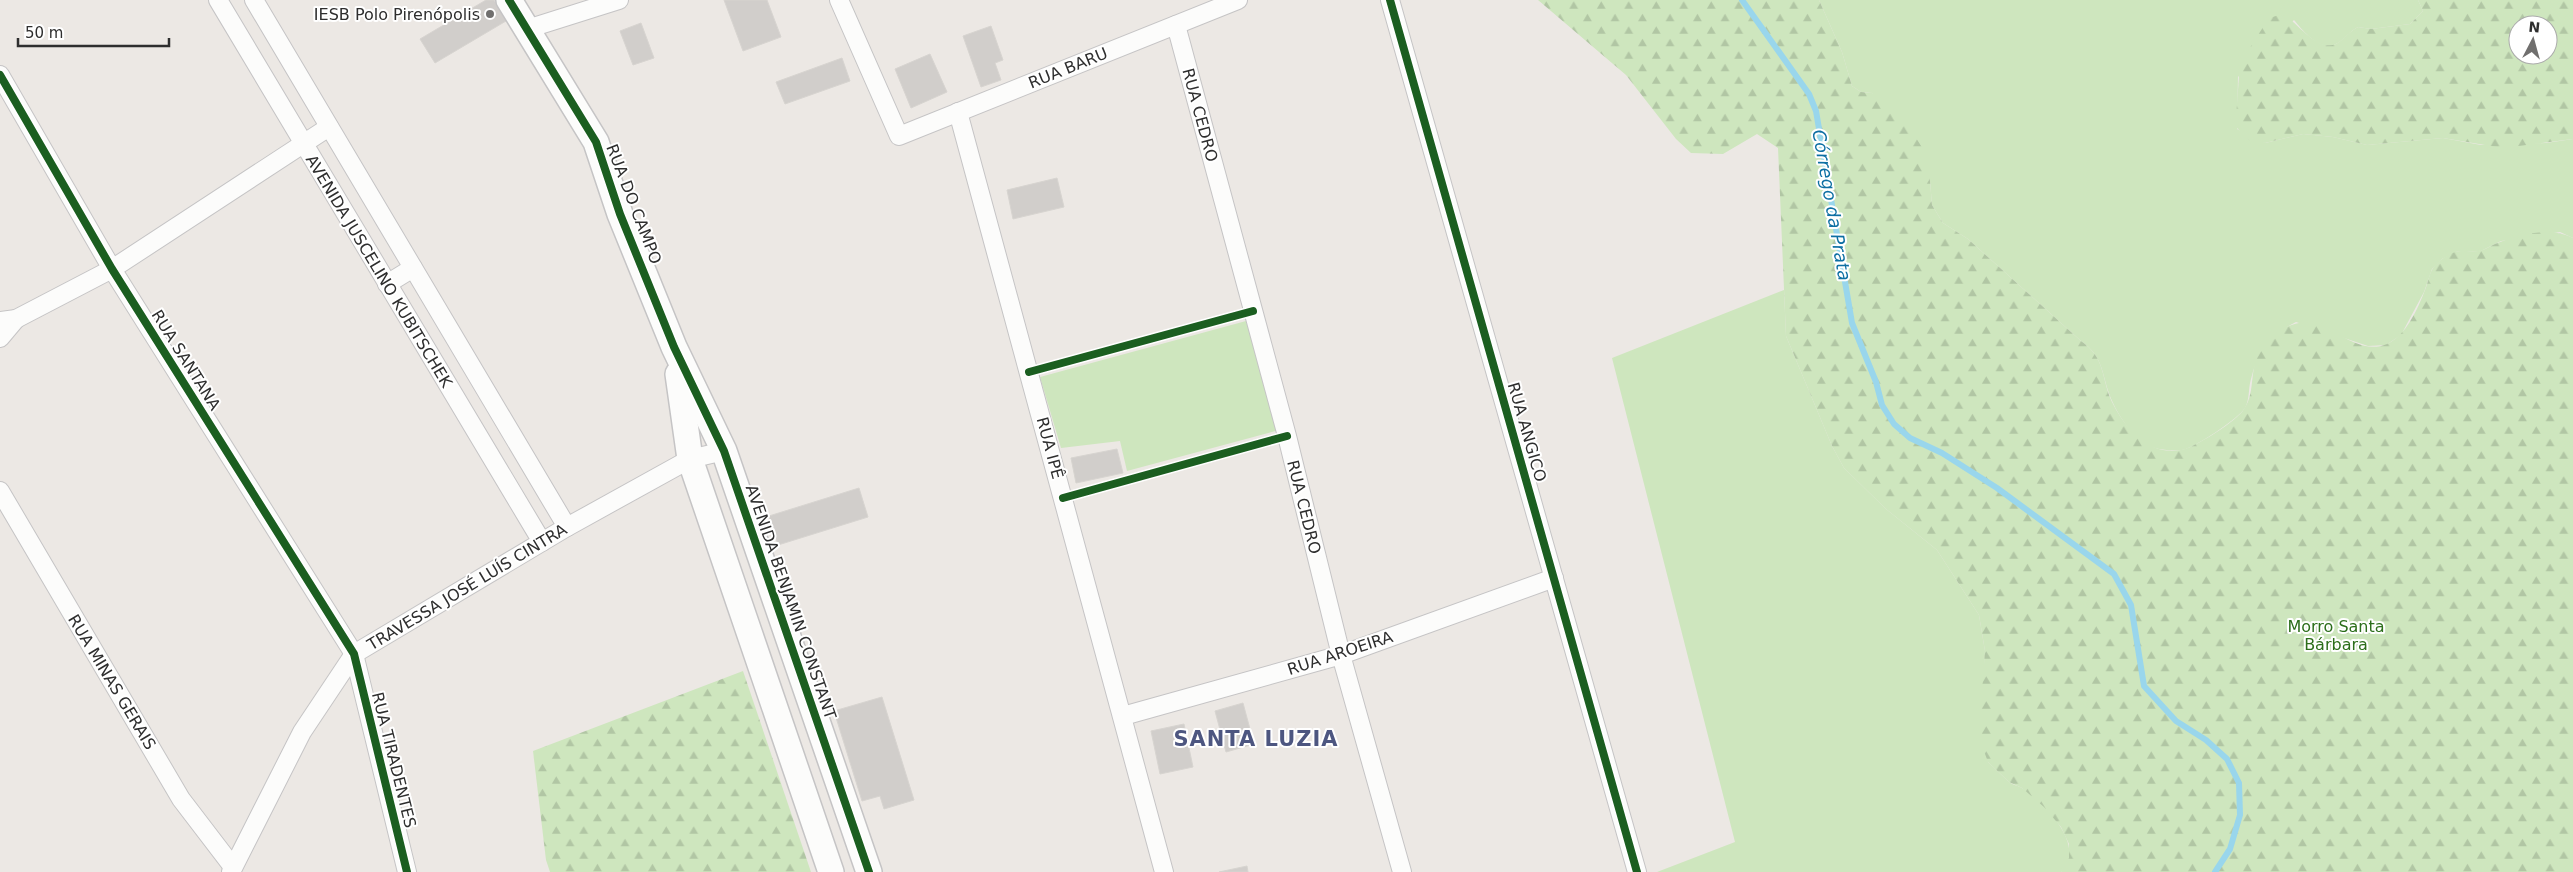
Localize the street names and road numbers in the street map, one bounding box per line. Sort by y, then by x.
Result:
street label: RUA BARU [1026,44,1110,92]
street label: RUA CEDRO [1178,66,1222,164]
street label: RUA DO CAMPO [602,141,666,267]
street label: AVENIDA JUSCELINO KUBITSCHEK [302,151,456,391]
street label: RUA SANTANA [148,306,224,414]
street label: RUA ANGICO [1504,380,1550,484]
street label: RUA IPÊ [1033,415,1067,481]
street label: RUA CEDRO [1283,458,1325,556]
street label: AVENIDA BENJAMIN CONSTANT [742,482,840,722]
street label: TRAVESSA JOSÉ LUÍS CINTRA [363,520,570,655]
street label: RUA MINAS GERAIS [64,611,160,753]
street label: RUA AROEIRA [1285,627,1395,679]
street label: RUA TIRADENTES [368,690,420,830]

